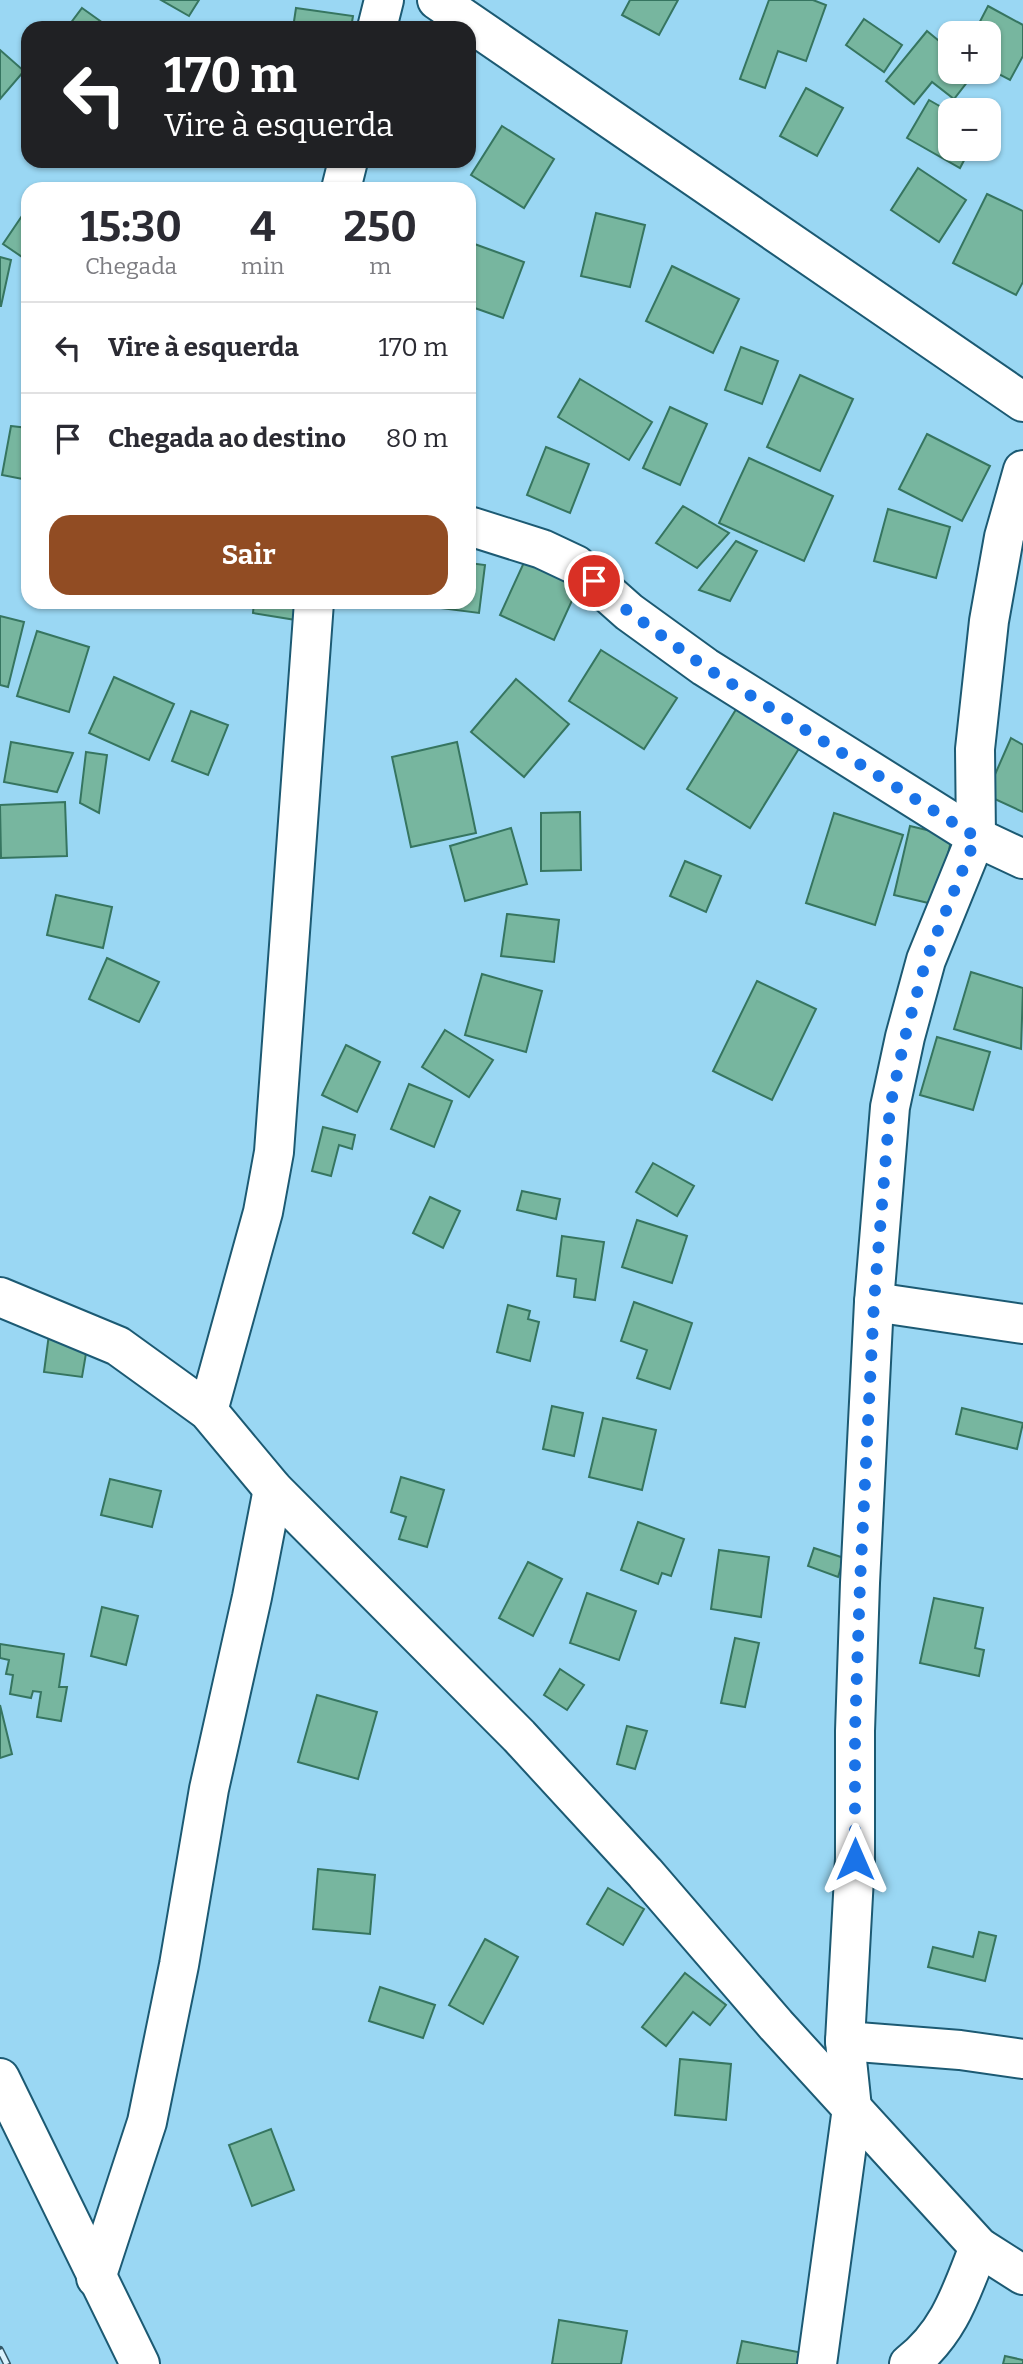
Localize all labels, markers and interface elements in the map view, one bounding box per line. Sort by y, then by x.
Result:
map controls [938,21,1001,161]
button: + [938,21,1001,84]
text: 170 m [164,46,297,105]
icon: left [49,49,140,140]
button: − [938,98,1001,161]
text: Vire à esquerda [164,106,394,144]
text: 15:30 [80,202,182,252]
text: 4 [250,202,276,252]
text: 250 [344,202,417,252]
text: Chegada [85,252,177,280]
text: min [241,252,284,280]
text: m [369,252,391,280]
icon: left [49,329,87,367]
text: Vire à esquerda [108,332,299,363]
text: 170 m [378,332,448,363]
icon: arrive [49,420,87,458]
text: Chegada ao destino [108,423,346,454]
text: 80 m [386,423,448,454]
button: Sair [49,515,448,595]
pin [564,551,624,611]
icon: arrive [575,562,613,600]
position arrow [818,1822,892,1896]

